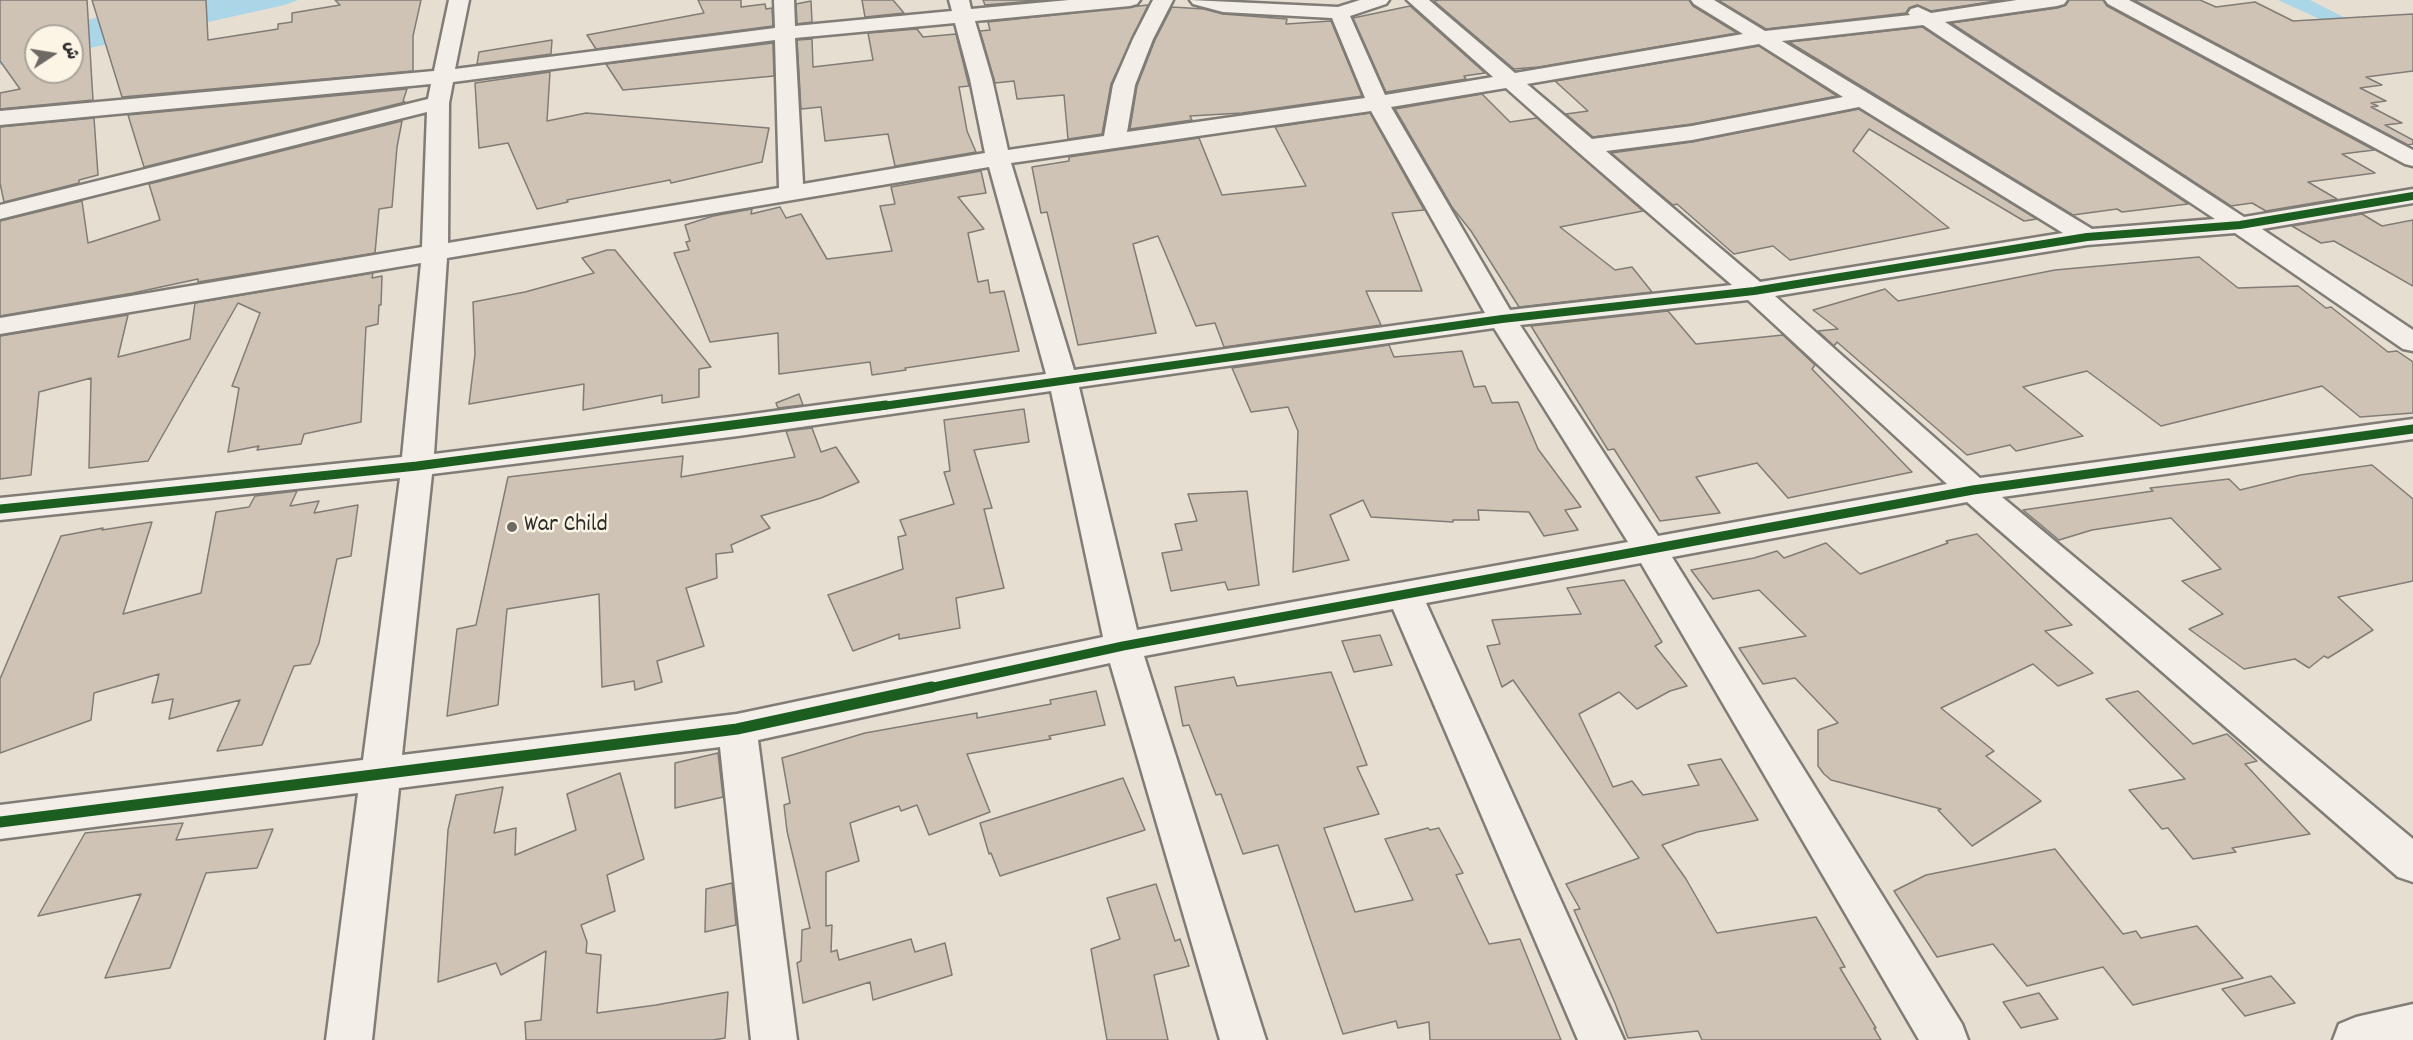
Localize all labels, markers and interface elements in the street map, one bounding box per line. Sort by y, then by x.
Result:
north arrow [24,24,84,84]
text: ش [57,40,83,62]
place label: War Child [524,513,608,541]
marker: War Child [505,520,519,534]

